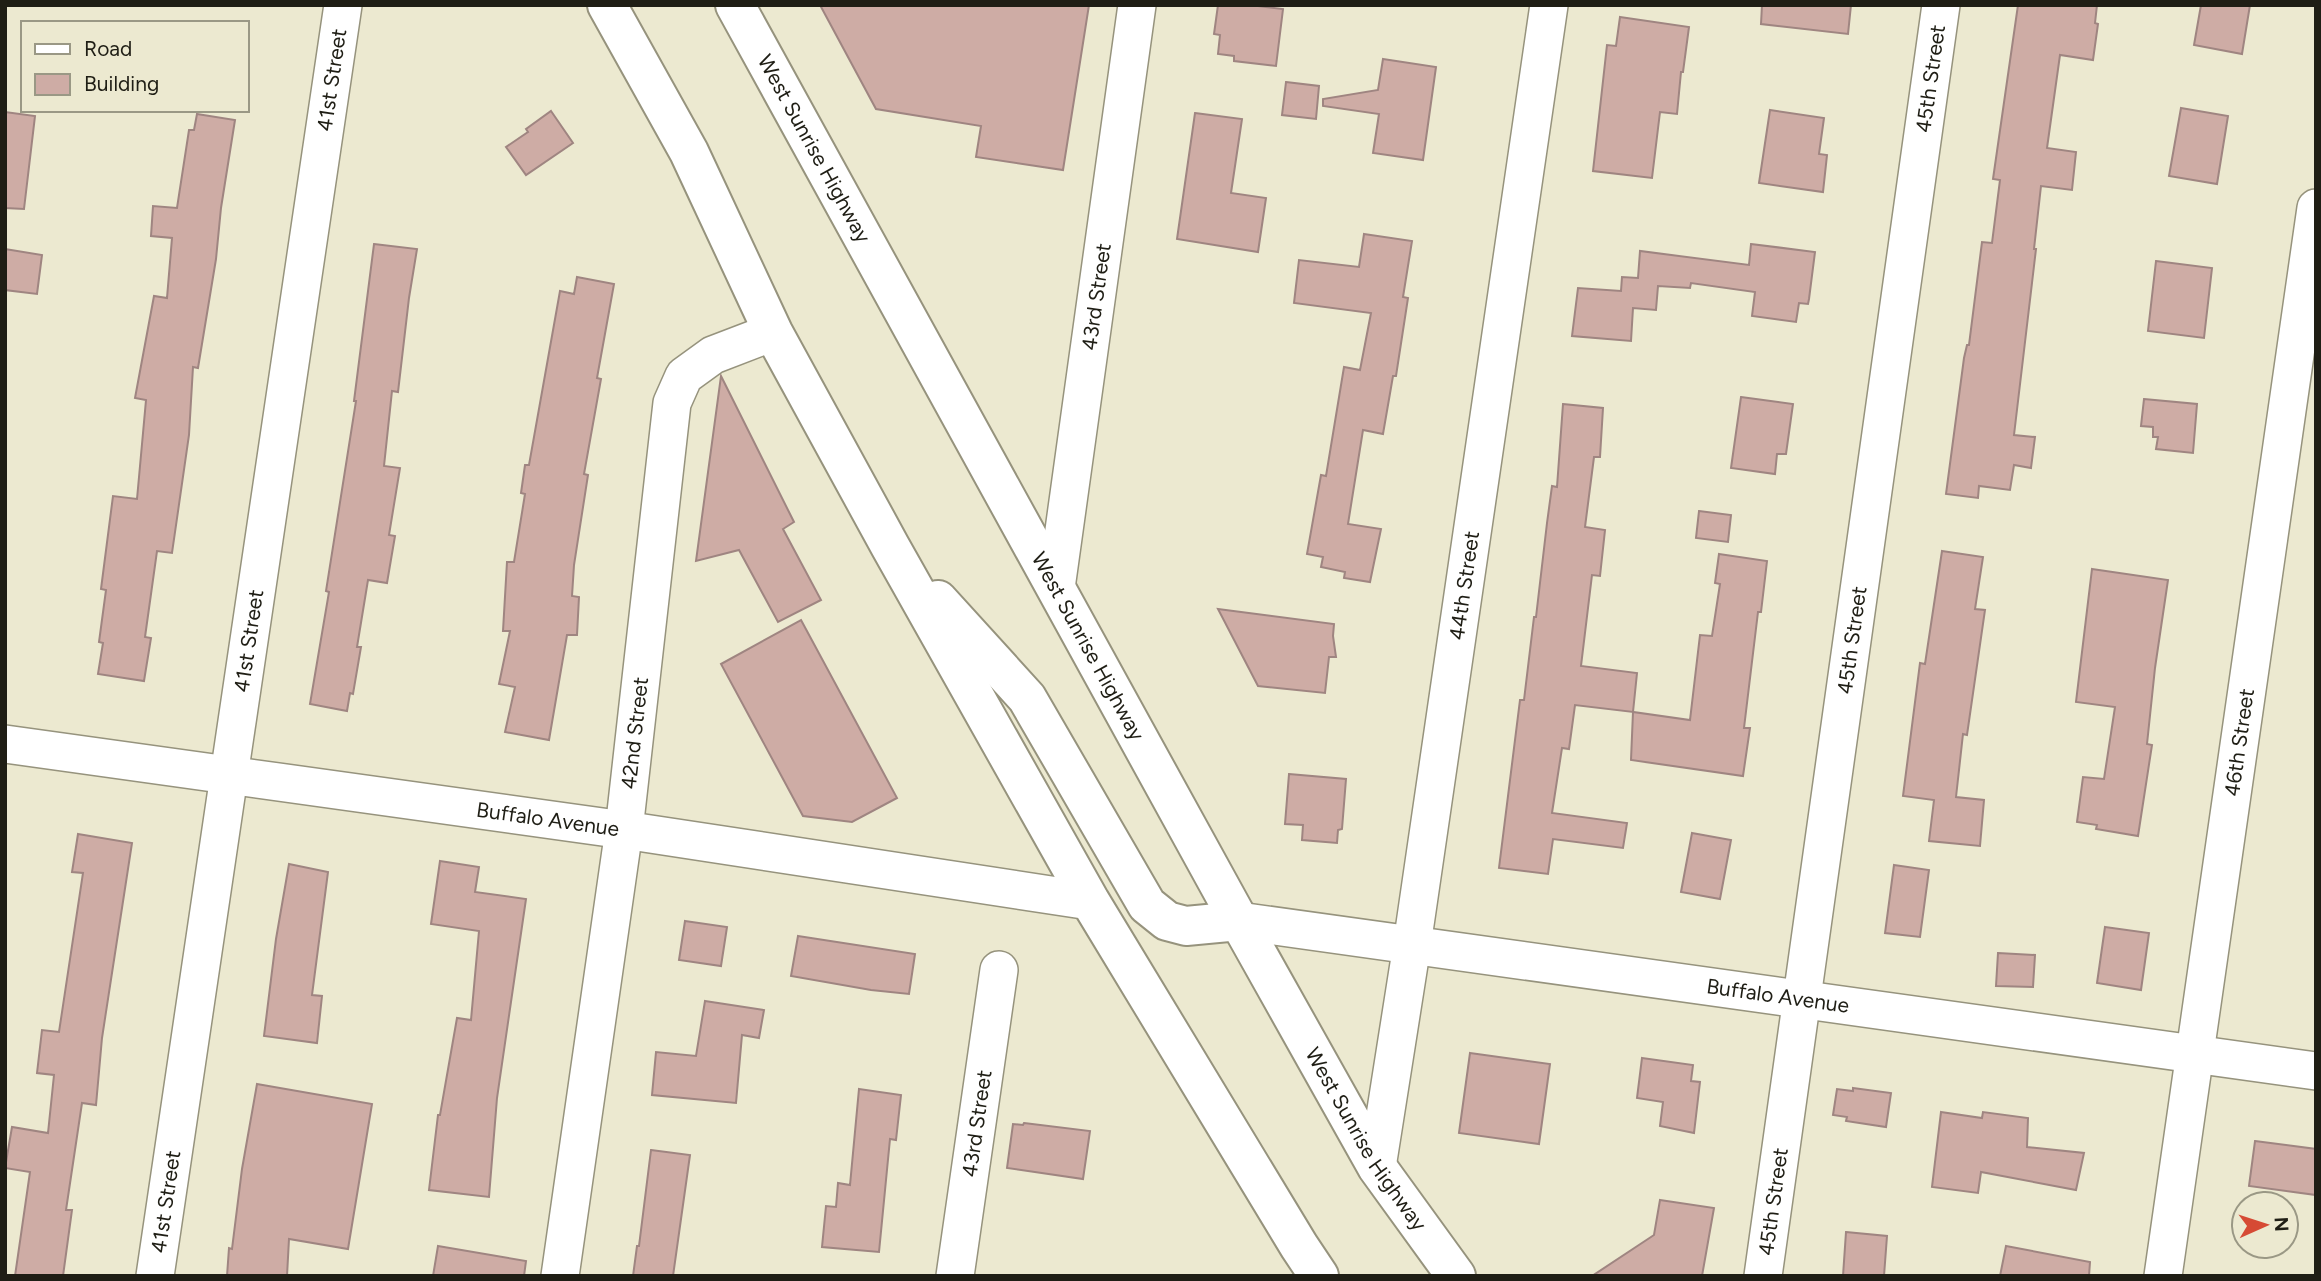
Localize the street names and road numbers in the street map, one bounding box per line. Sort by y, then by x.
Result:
street label: 45th Street [1910,23,1950,134]
street label: 41st Street [311,27,351,133]
street label: West Sunrise Highway [753,50,876,247]
street label: 43rd Street [1076,241,1116,352]
street label: 44th Street [1444,529,1484,642]
street label: West Sunrise Highway [1027,548,1150,745]
street label: 45th Street [1832,584,1871,696]
street label: 41st Street [229,588,268,694]
street label: 42nd Street [616,676,653,791]
street label: 46th Street [2219,687,2259,798]
street label: Buffalo Avenue [475,797,621,841]
street label: Buffalo Avenue [1705,973,1851,1018]
street label: West Sunrise Highway [1300,1043,1432,1235]
street label: 43rd Street [956,1068,996,1179]
street label: 45th Street [1753,1146,1793,1257]
street label: 41st Street [146,1149,185,1255]

